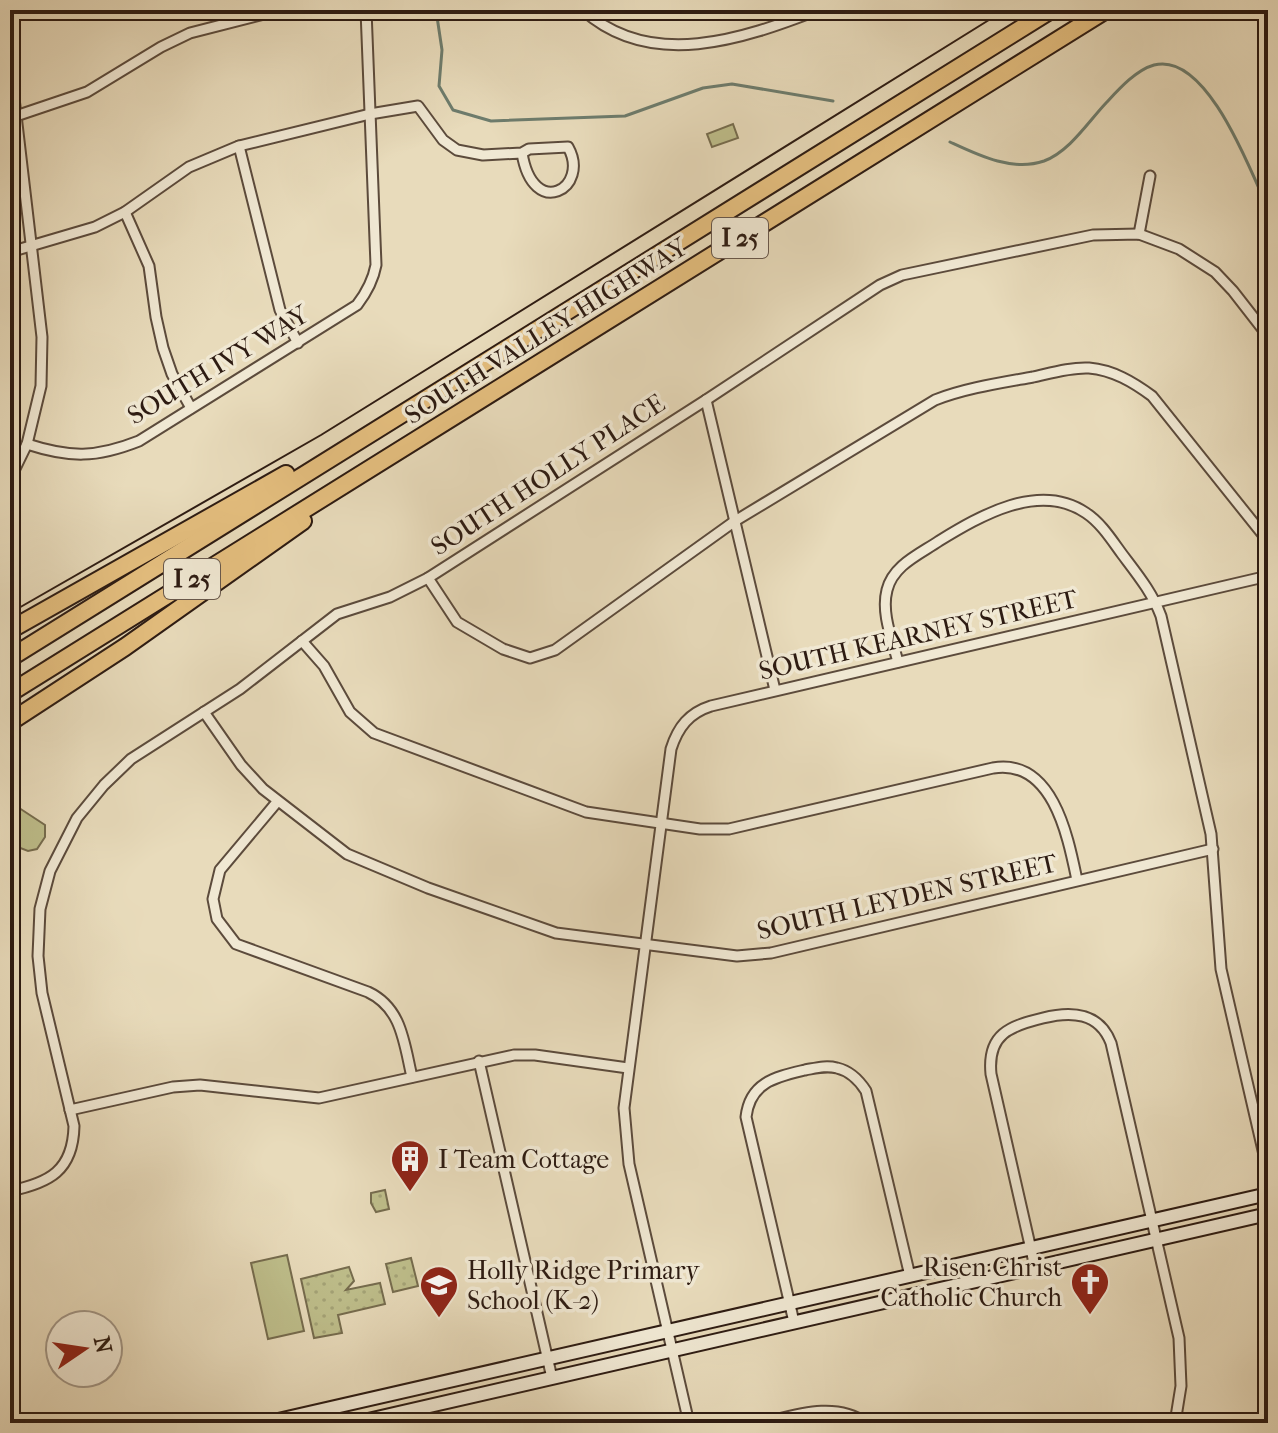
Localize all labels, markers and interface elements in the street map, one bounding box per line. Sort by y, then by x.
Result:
road number: I 25 [712,218,768,258]
street label: SOUTH VALLEY HIGHWAY [399,230,694,431]
street label: SOUTH IVY WAY [122,298,315,431]
street label: SOUTH HOLLY PLACE [425,388,671,562]
road number: I 25 [164,559,220,599]
street label: SOUTH KEARNEY STREET [756,583,1081,687]
street label: SOUTH LEYDEN STREET [754,847,1060,947]
building icon: I Team Cottage [389,1138,431,1193]
place label: I Team Cottage [438,1144,609,1175]
place label: Risen Christ Catholic Church [881,1252,1063,1313]
place label: Holly Ridge Primary School (K-2) [467,1255,700,1316]
church icon: Risen Christ Catholic Church [1069,1261,1111,1316]
school or university icon: Holly Ridge Primary School (K-2) [418,1264,460,1319]
north arrow [44,1309,124,1389]
text: N [88,1334,117,1356]

